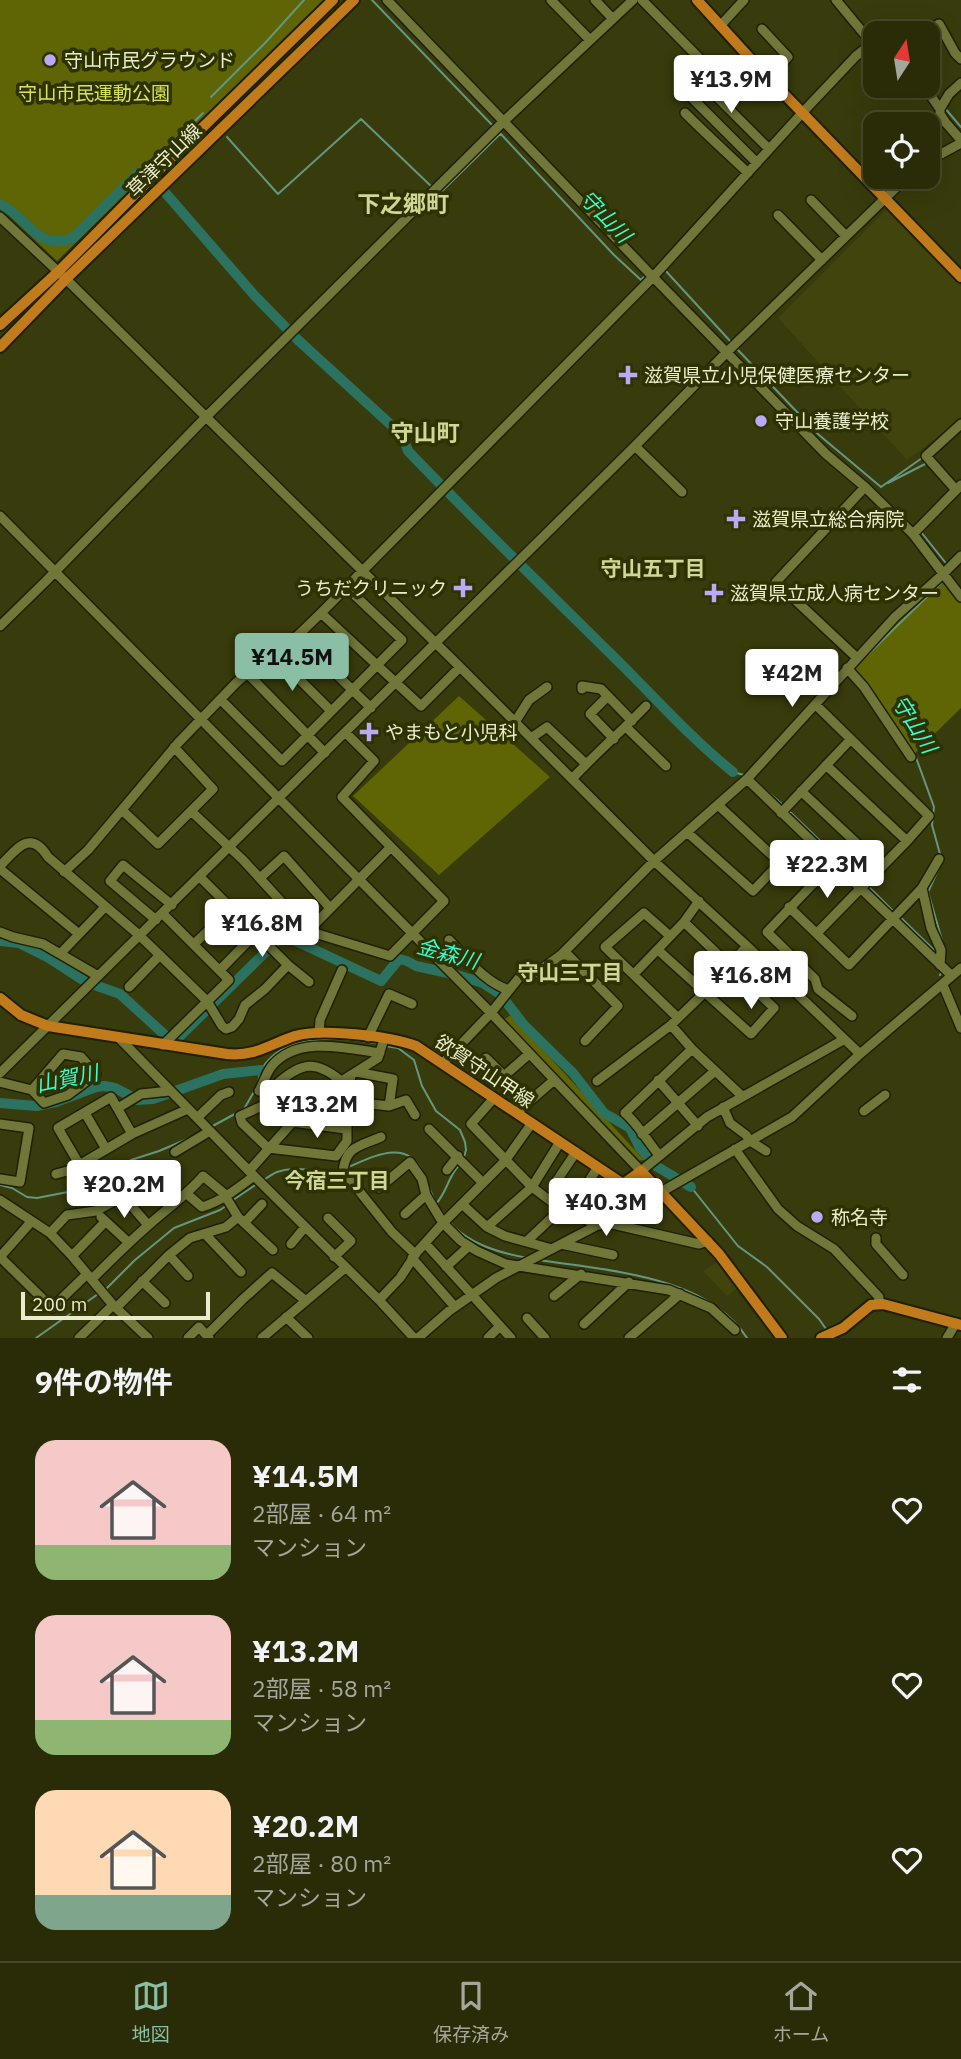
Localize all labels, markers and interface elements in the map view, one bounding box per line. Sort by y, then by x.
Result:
north arrow [863,21,940,98]
map controls [863,21,940,189]
place label: 守山市民グラウンド [64,48,235,72]
marker: 守山市民グラウンド [42,52,58,68]
pin: ¥13.9M [674,55,788,115]
text: ¥13.9M [690,63,772,93]
park label: 守山市民運動公園 [18,81,170,105]
button: locate [863,112,940,189]
street label: 草津守山線 [121,118,207,202]
water label: 守山川 [574,184,639,250]
district label: 下之郷町 [357,188,449,218]
place label: 滋賀県立小児保健医療センター [644,363,910,387]
marker: 滋賀県立小児保健医療センター [618,365,638,385]
place label: 守山養護学校 [775,409,889,433]
marker: 守山養護学校 [753,413,769,429]
district label: 守山町 [391,417,460,447]
place label: 滋賀県立総合病院 [752,507,904,531]
marker: 滋賀県立総合病院 [726,509,746,529]
district label: 守山五丁目 [601,554,706,582]
place label: うちだクリニック [295,576,447,600]
marker: うちだクリニック [453,578,473,598]
place label: 滋賀県立成人病センター [730,581,939,605]
marker: 滋賀県立成人病センター [704,583,724,603]
pin: ¥14.5M [235,634,349,693]
text: ¥14.5M [251,641,333,671]
pin: ¥42M [751,650,833,709]
text: ¥42M [761,657,823,687]
water label: 守山川 [886,690,945,760]
place label: やまもと小児科 [385,720,518,744]
marker: やまもと小児科 [359,722,379,742]
pin: ¥22.3M [770,841,884,900]
text: ¥22.3M [786,848,868,878]
pin: ¥16.8M [205,900,319,959]
text: ¥16.8M [221,907,303,937]
water label: 金森川 [414,931,484,975]
pin: ¥16.8M [694,951,808,1011]
district label: 守山三丁目 [518,958,623,986]
text: ¥16.8M [710,959,792,989]
street label: 欲賀守山甲線 [431,1029,539,1113]
water label: 山賀川 [33,1057,103,1098]
pin: ¥13.2M [260,1080,374,1140]
text: ¥13.2M [276,1088,358,1118]
pin: ¥20.2M [67,1160,181,1220]
district label: 今宿三丁目 [285,1166,390,1194]
text: ¥20.2M [83,1168,165,1198]
pin: ¥40.3M [549,1178,663,1238]
text: ¥40.3M [565,1186,647,1216]
place label: 称名寺 [831,1205,888,1229]
marker: 称名寺 [809,1209,825,1225]
scale bar [21,1289,210,1321]
text: 200 m [32,1292,87,1316]
icon: filters [888,1361,926,1399]
text: 9件の物件 [35,1362,173,1401]
text: ¥14.5M [252,1456,359,1495]
icon: home [91,1468,175,1552]
icon: heart [888,1491,926,1529]
text: 2部屋 · 64 m² [252,1498,391,1528]
text: マンション [252,1532,367,1562]
text: ¥13.2M [252,1631,359,1670]
icon: home [91,1643,175,1727]
icon: heart [888,1666,926,1704]
text: 2部屋 · 58 m² [252,1673,391,1703]
text: マンション [252,1707,367,1737]
text: ¥20.2M [252,1806,359,1845]
icon: home [91,1818,175,1902]
icon: heart [888,1841,926,1879]
text: 2部屋 · 80 m² [252,1848,391,1878]
text: マンション [252,1882,367,1912]
tab: 地図 [132,1977,170,2046]
tab: 保存済み [433,1977,509,2046]
tab: ホーム [773,1977,829,2046]

